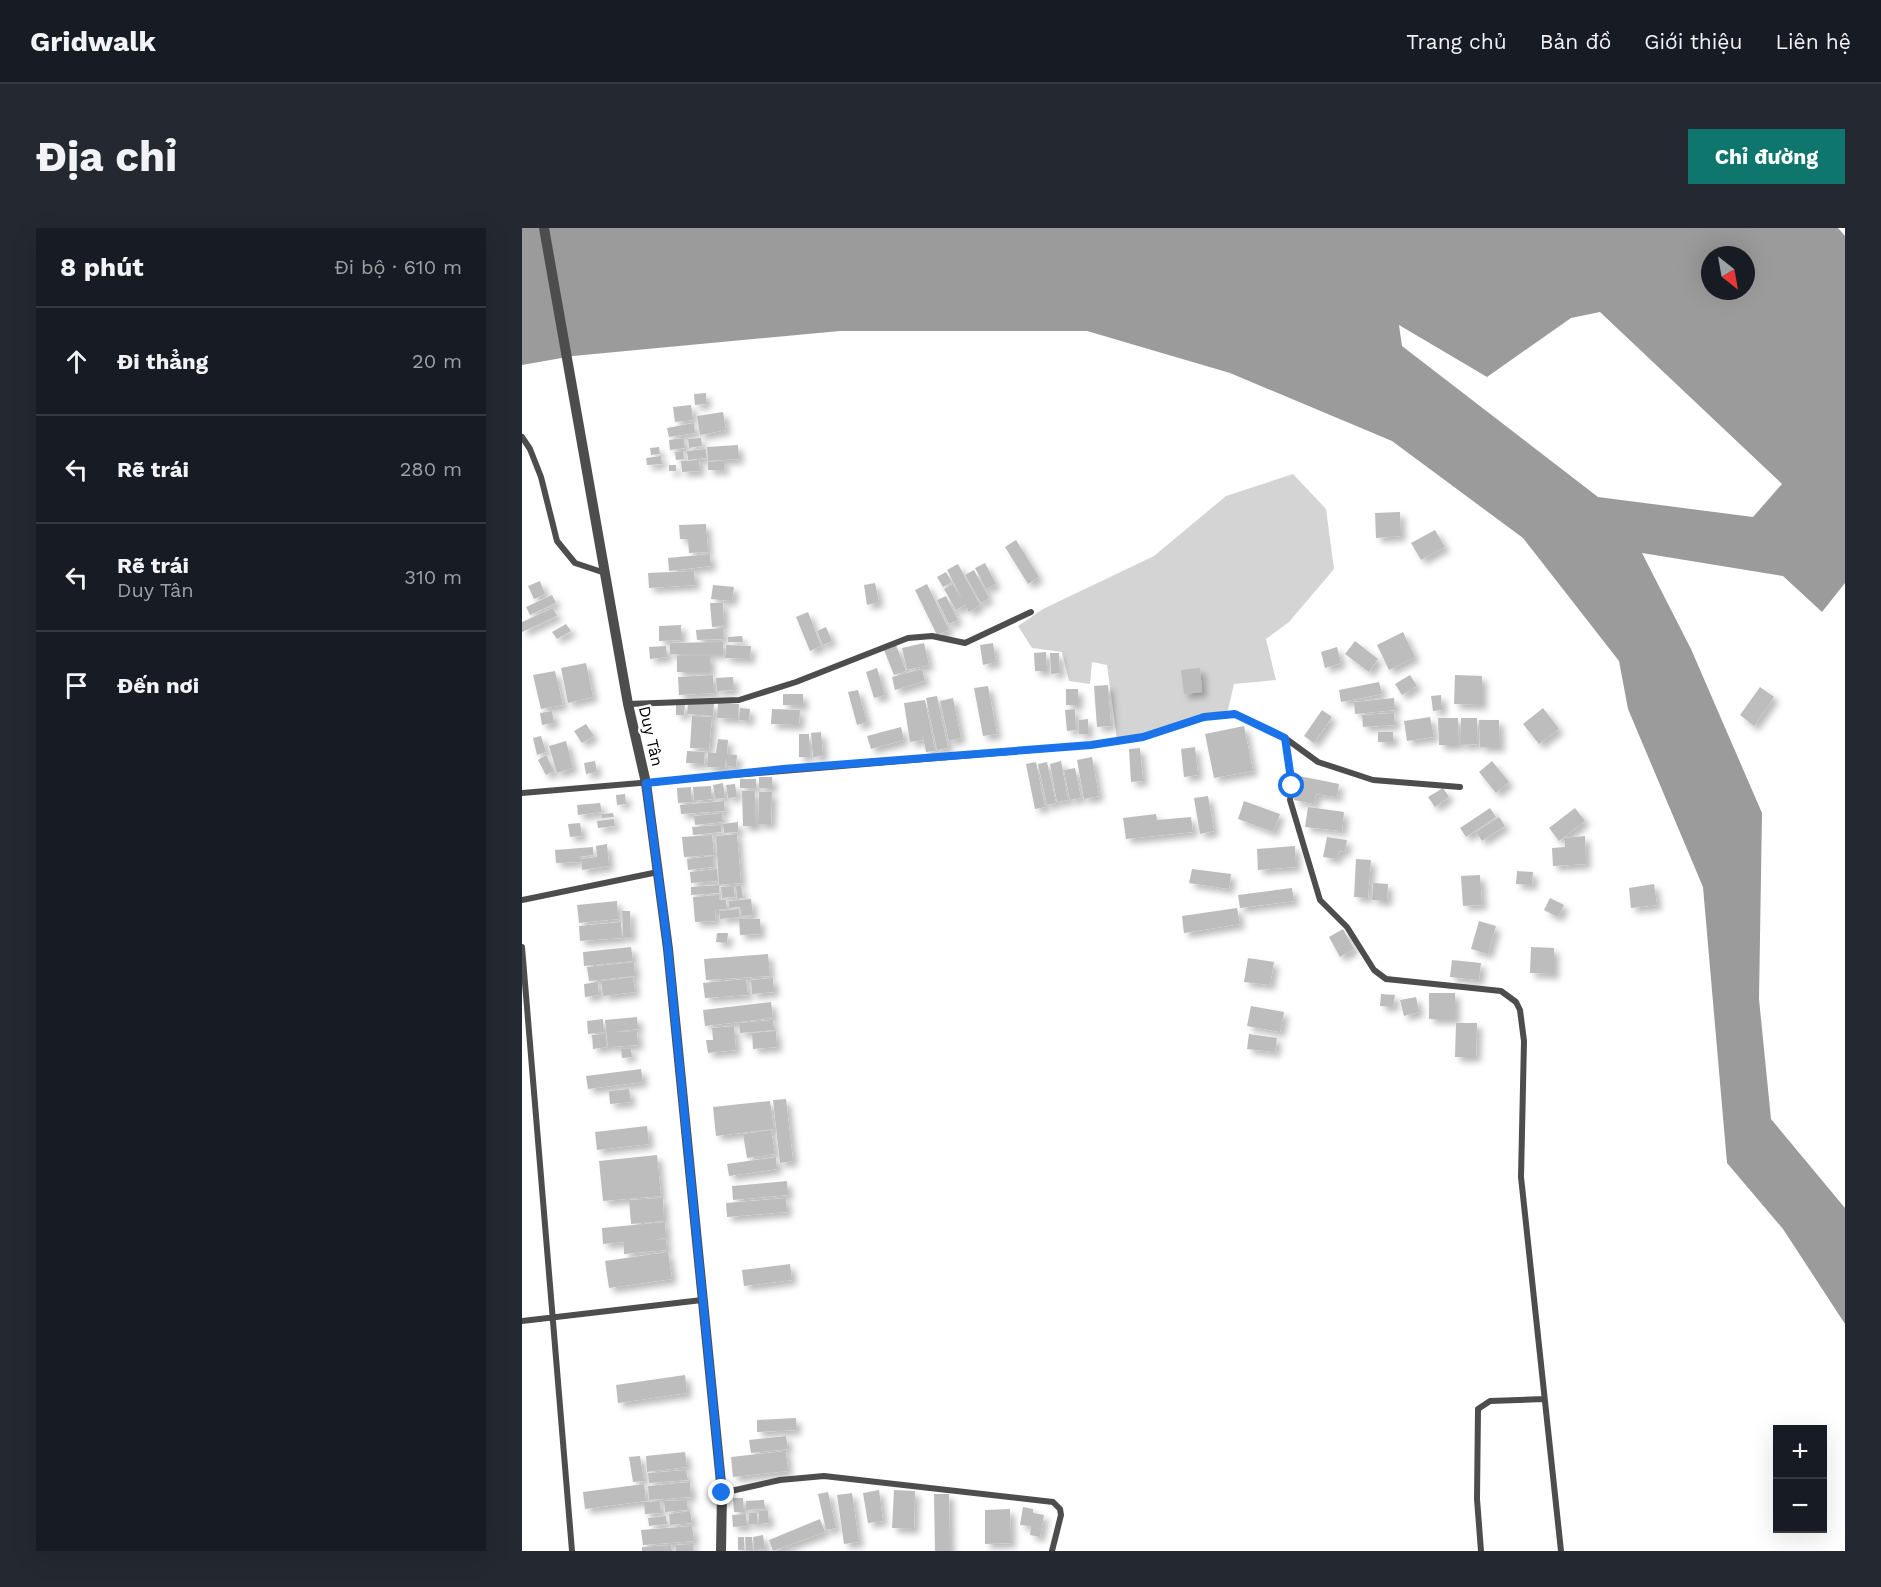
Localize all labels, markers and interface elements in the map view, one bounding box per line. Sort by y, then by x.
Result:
text: Gridwalk [30,25,156,58]
text: Trang chủ [1406,29,1507,54]
text: Bản đồ [1540,29,1611,54]
text: Giới thiệu [1644,29,1742,54]
text: Liên hệ [1775,29,1851,54]
button: Chỉ đường [1688,129,1845,184]
text: Địa chỉ [36,132,177,181]
north arrow [1701,246,1755,300]
text: 8 phút [60,252,144,282]
text: Đi bộ · 610 m [334,255,462,279]
icon: ahead [60,345,93,378]
text: Đi thẳng [117,349,208,374]
text: 20 m [412,349,462,373]
icon: left [60,453,93,486]
text: Rẽ trái [117,457,189,482]
text: 280 m [400,457,462,481]
text: Rẽ trái [117,553,189,578]
icon: left [60,561,93,594]
text: 310 m [404,565,462,589]
text: Duy Tân [117,578,194,602]
icon: arrive [60,669,93,702]
text: Đến nơi [117,673,199,698]
street label: Duy Tân [635,704,667,768]
route start [1278,772,1304,798]
map controls [1773,1425,1827,1533]
button: + [1773,1425,1827,1479]
route end [708,1479,734,1505]
button: − [1773,1479,1827,1533]

